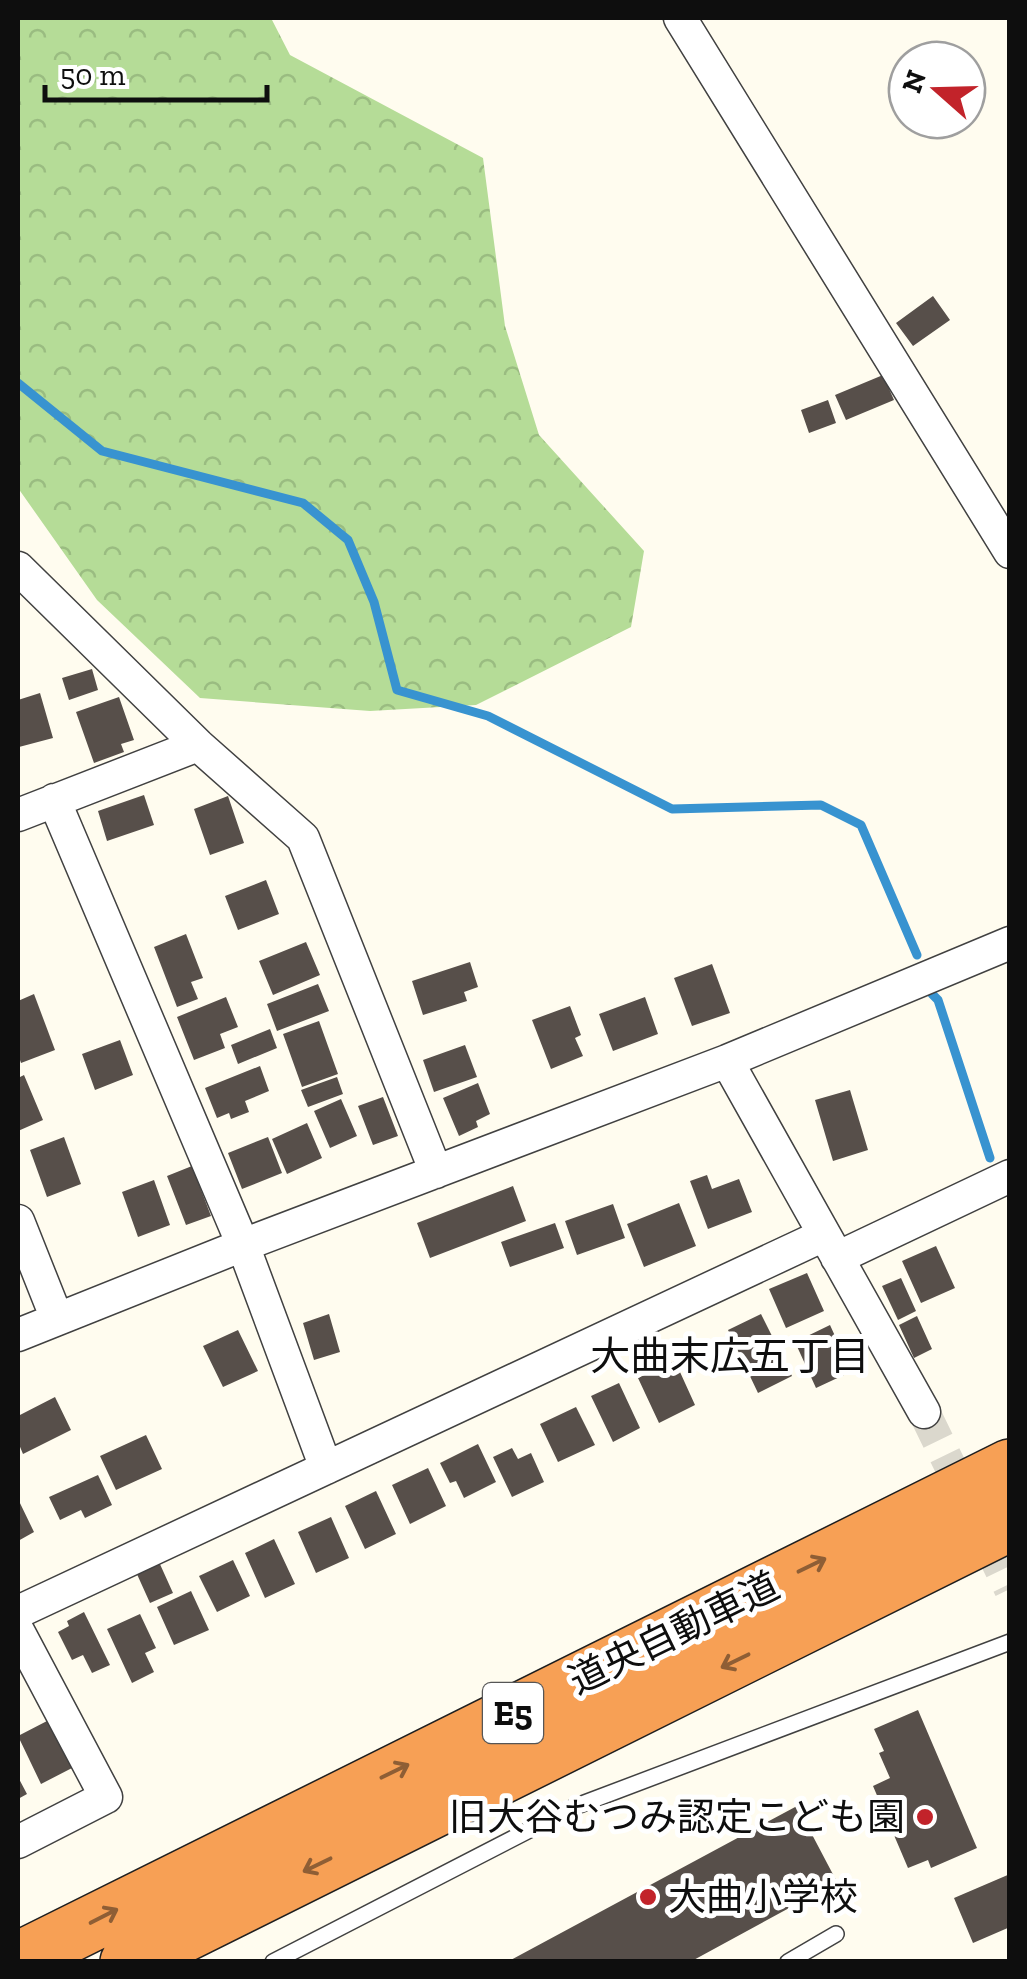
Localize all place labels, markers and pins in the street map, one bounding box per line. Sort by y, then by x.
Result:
place label: 旧大谷むつみ認定こども園 [449,1794,905,1840]
marker: 旧大谷むつみ認定こども園 [914,1806,936,1828]
place label: 大曲小学校 [668,1874,858,1920]
marker: 大曲小学校 [637,1886,659,1908]

